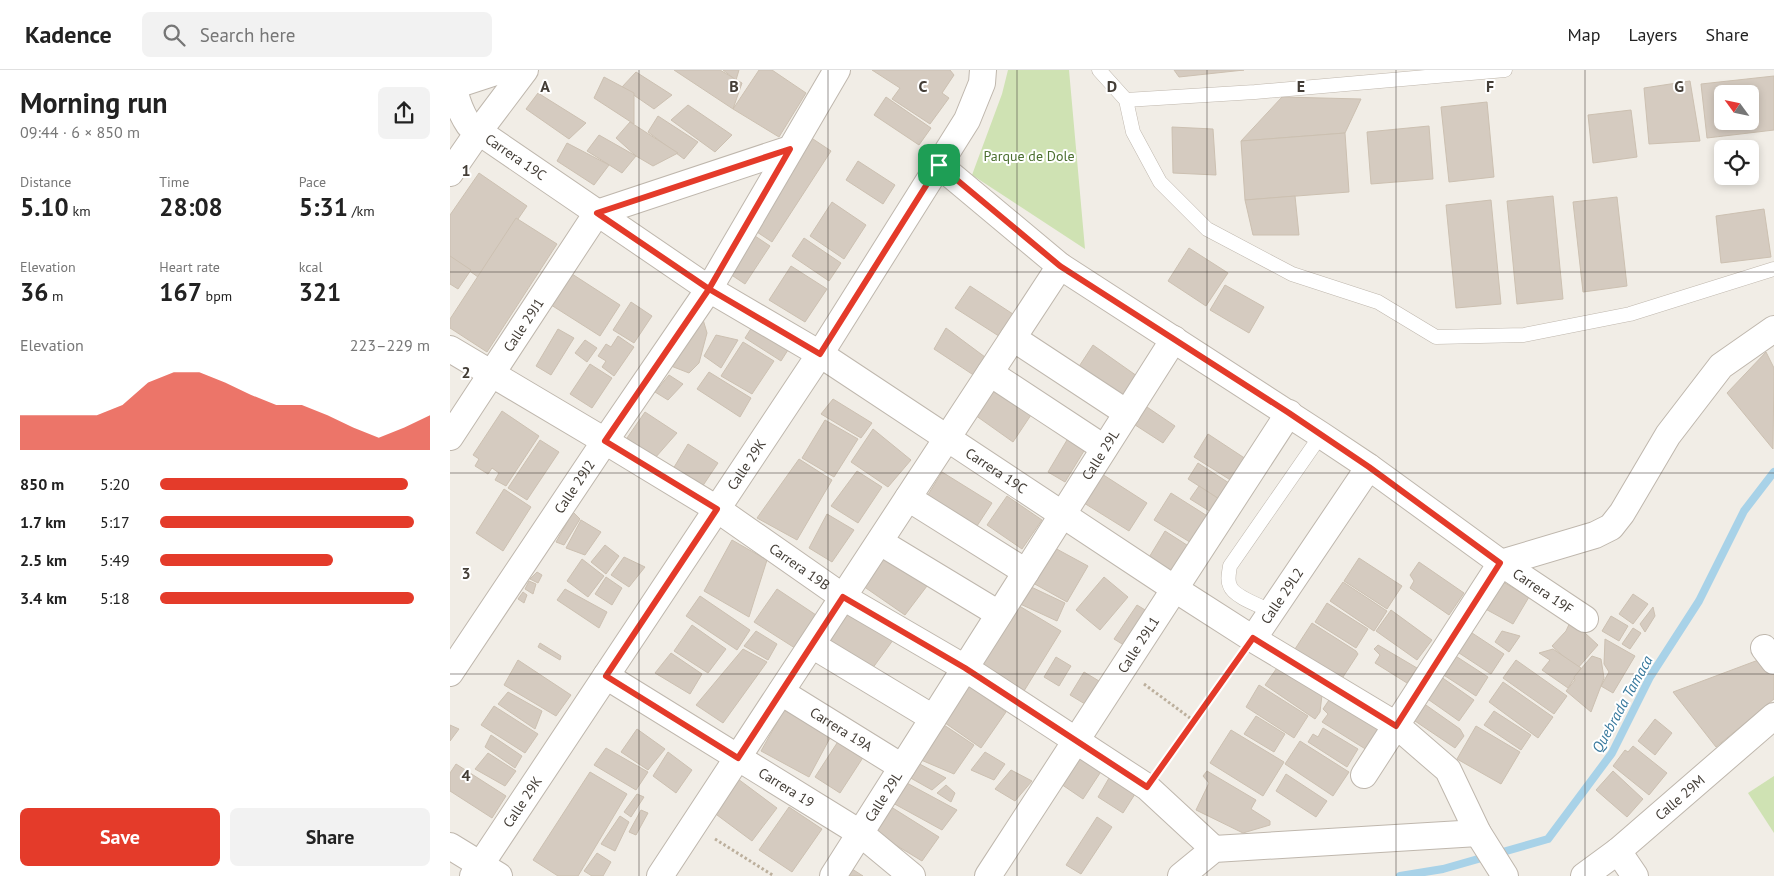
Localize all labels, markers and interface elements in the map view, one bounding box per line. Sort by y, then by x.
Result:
search box [142,12,492,57]
text: Kadence [25,19,112,50]
icon: search [160,21,188,49]
text: Search here [200,23,296,47]
text: Map [1568,23,1600,46]
text: Layers [1628,23,1677,46]
text: Share [1705,23,1749,46]
text: A [540,76,550,96]
text: B [729,76,739,96]
text: C [919,76,928,96]
text: D [1107,76,1117,96]
text: E [1297,76,1305,96]
text: F [1486,76,1494,96]
text: G [1674,76,1684,96]
text: Morning run [20,84,168,121]
north arrow [1714,85,1759,130]
map controls [1714,85,1759,185]
button: share [378,87,430,139]
text: 09:44 · 6 × 850 m [20,122,140,142]
street label: Carrera 19C [482,130,550,184]
button: locate [1714,140,1759,185]
pin [918,144,960,186]
park label: Parque de Dole [983,147,1075,165]
icon: arrive [925,151,953,179]
text: 1 [461,160,471,180]
text: Distance [20,173,71,191]
text: Time [159,173,189,191]
text: Pace [299,173,326,191]
text: 5.10 [20,191,69,223]
text: 28:08 [159,191,223,223]
text: 5:31 [299,191,348,223]
text: km [69,202,91,220]
text: /km [348,202,375,220]
text: Elevation [20,258,76,276]
text: Heart rate [159,258,220,276]
text: kcal [299,258,323,276]
text: 36 [20,276,48,308]
text: 167 [159,276,202,308]
text: 321 [299,276,341,308]
text: m [48,287,63,305]
text: bpm [202,287,232,305]
street label: Calle 29J1 [499,295,548,355]
text: Elevation [20,335,84,355]
text: 223–229 m [350,335,430,355]
text: 2 [461,362,471,382]
street label: Calle 29L [1078,426,1123,483]
street label: Calle 29K [723,435,770,494]
street label: Carrera 19C [962,444,1030,497]
street label: Calle 29J2 [550,456,599,517]
text: 850 m [20,474,64,494]
text: 5:20 [100,474,130,494]
text: 1.7 km [20,512,66,532]
text: 5:17 [100,512,130,532]
street label: Carrera 19B [766,539,834,594]
text: 2.5 km [20,550,67,570]
text: 5:49 [100,550,130,570]
text: 3 [461,563,471,583]
street label: Calle 29L2 [1257,564,1307,627]
street label: Carrera 19F [1509,564,1577,618]
text: 3.4 km [20,588,67,608]
text: 5:18 [100,588,130,608]
street label: Calle 29L1 [1113,613,1163,676]
water label: Quebrada Tamaca [1587,651,1657,756]
street label: Carrera 19A [807,703,877,756]
street label: Carrera 19 [755,763,817,811]
text: 4 [461,765,471,785]
street label: Calle 29L [861,768,906,825]
street label: Calle 29M [1651,771,1708,824]
street label: Calle 29K [499,773,546,831]
button: Save [20,808,220,866]
button: Share [230,808,430,866]

